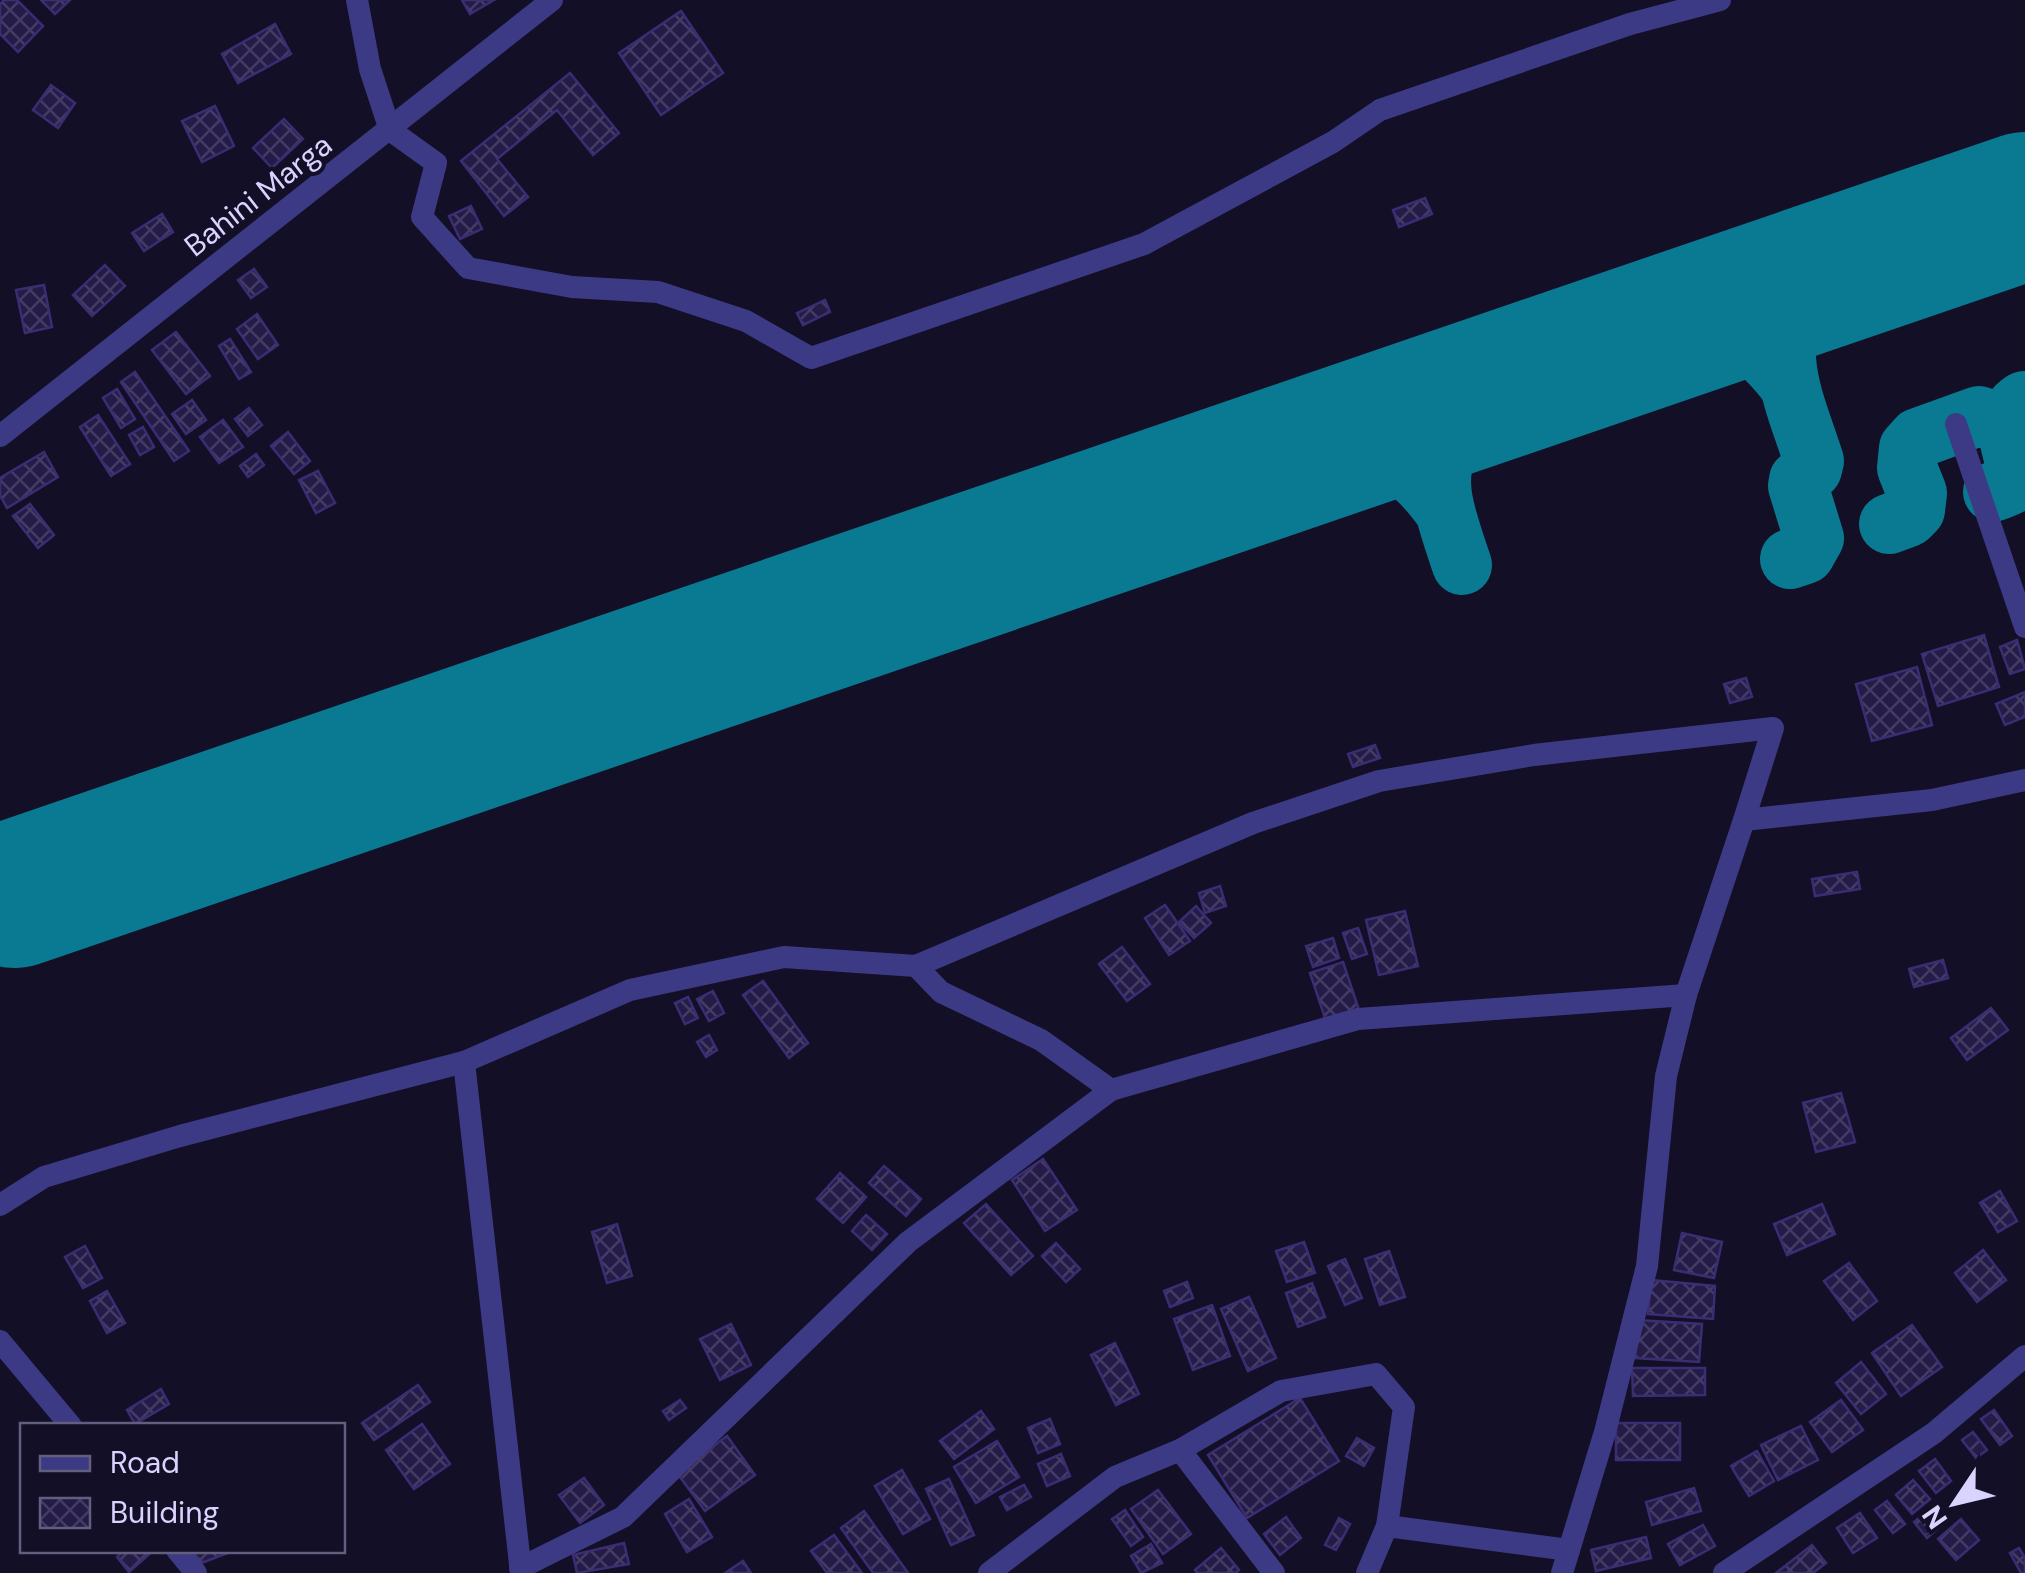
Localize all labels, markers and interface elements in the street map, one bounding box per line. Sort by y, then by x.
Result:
street label: Bahini Marga [176,125,340,265]
legend [20,1423,345,1553]
text: Road [110,1443,180,1482]
north arrow [1905,1453,2005,1553]
text: Building [110,1493,219,1532]
text: N [1914,1498,1956,1536]

